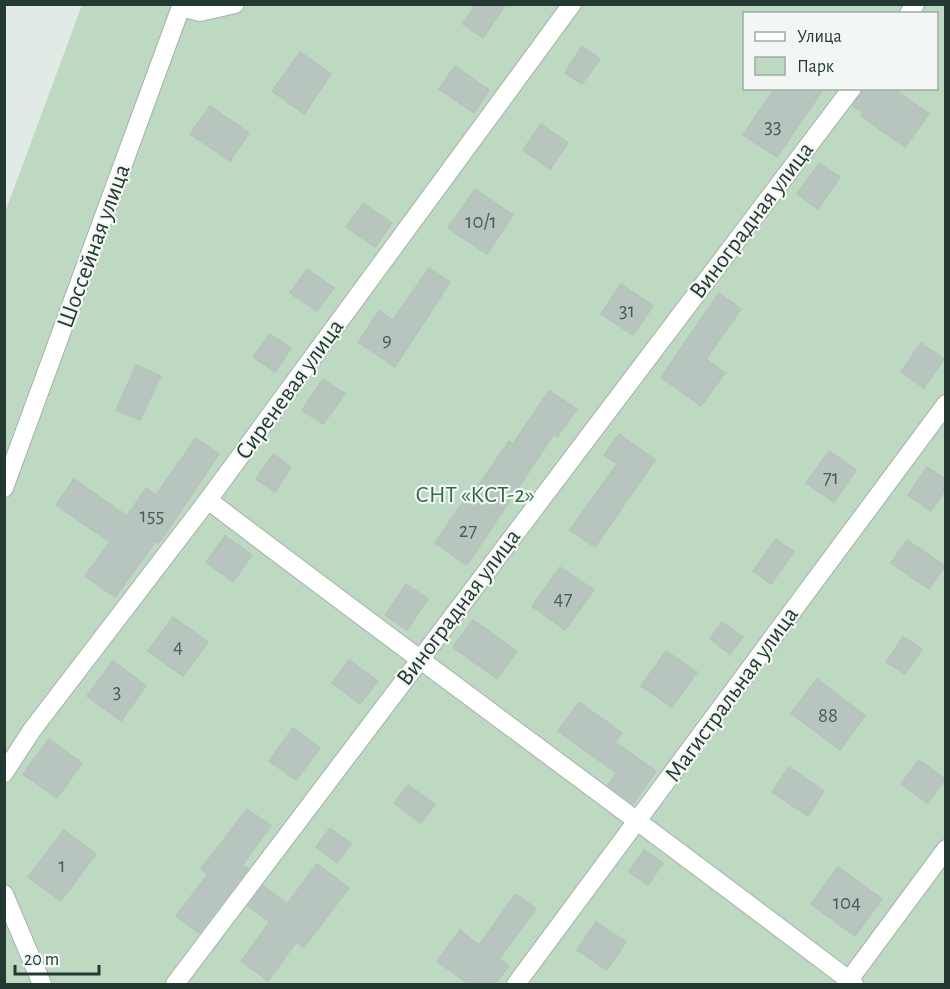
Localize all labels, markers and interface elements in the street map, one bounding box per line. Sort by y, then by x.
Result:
legend [743,12,938,90]
text: Улица [797,28,842,46]
text: Парк [797,58,835,76]
house number: 33 [764,116,782,137]
street label: Виноградная улица [685,138,818,303]
street label: Шоссейная улица [53,161,135,331]
house number: 10/1 [465,211,497,232]
house number: 31 [619,300,635,321]
street label: Сиреневая улица [231,315,349,464]
house number: 9 [382,329,392,350]
house number: 71 [823,467,839,488]
park label: СНТ «КСТ-2» [415,483,535,507]
house number: 155 [140,505,164,526]
house number: 27 [459,520,477,541]
street label: Виноградная улица [392,525,525,690]
house number: 47 [554,588,573,609]
street label: Магистральная улица [661,603,803,786]
house number: 4 [173,636,183,657]
house number: 3 [113,681,121,702]
house number: 88 [818,705,838,726]
house number: 1 [58,855,66,876]
house number: 104 [833,892,861,913]
scale bar [15,938,99,976]
text: 20 m [24,951,59,969]

